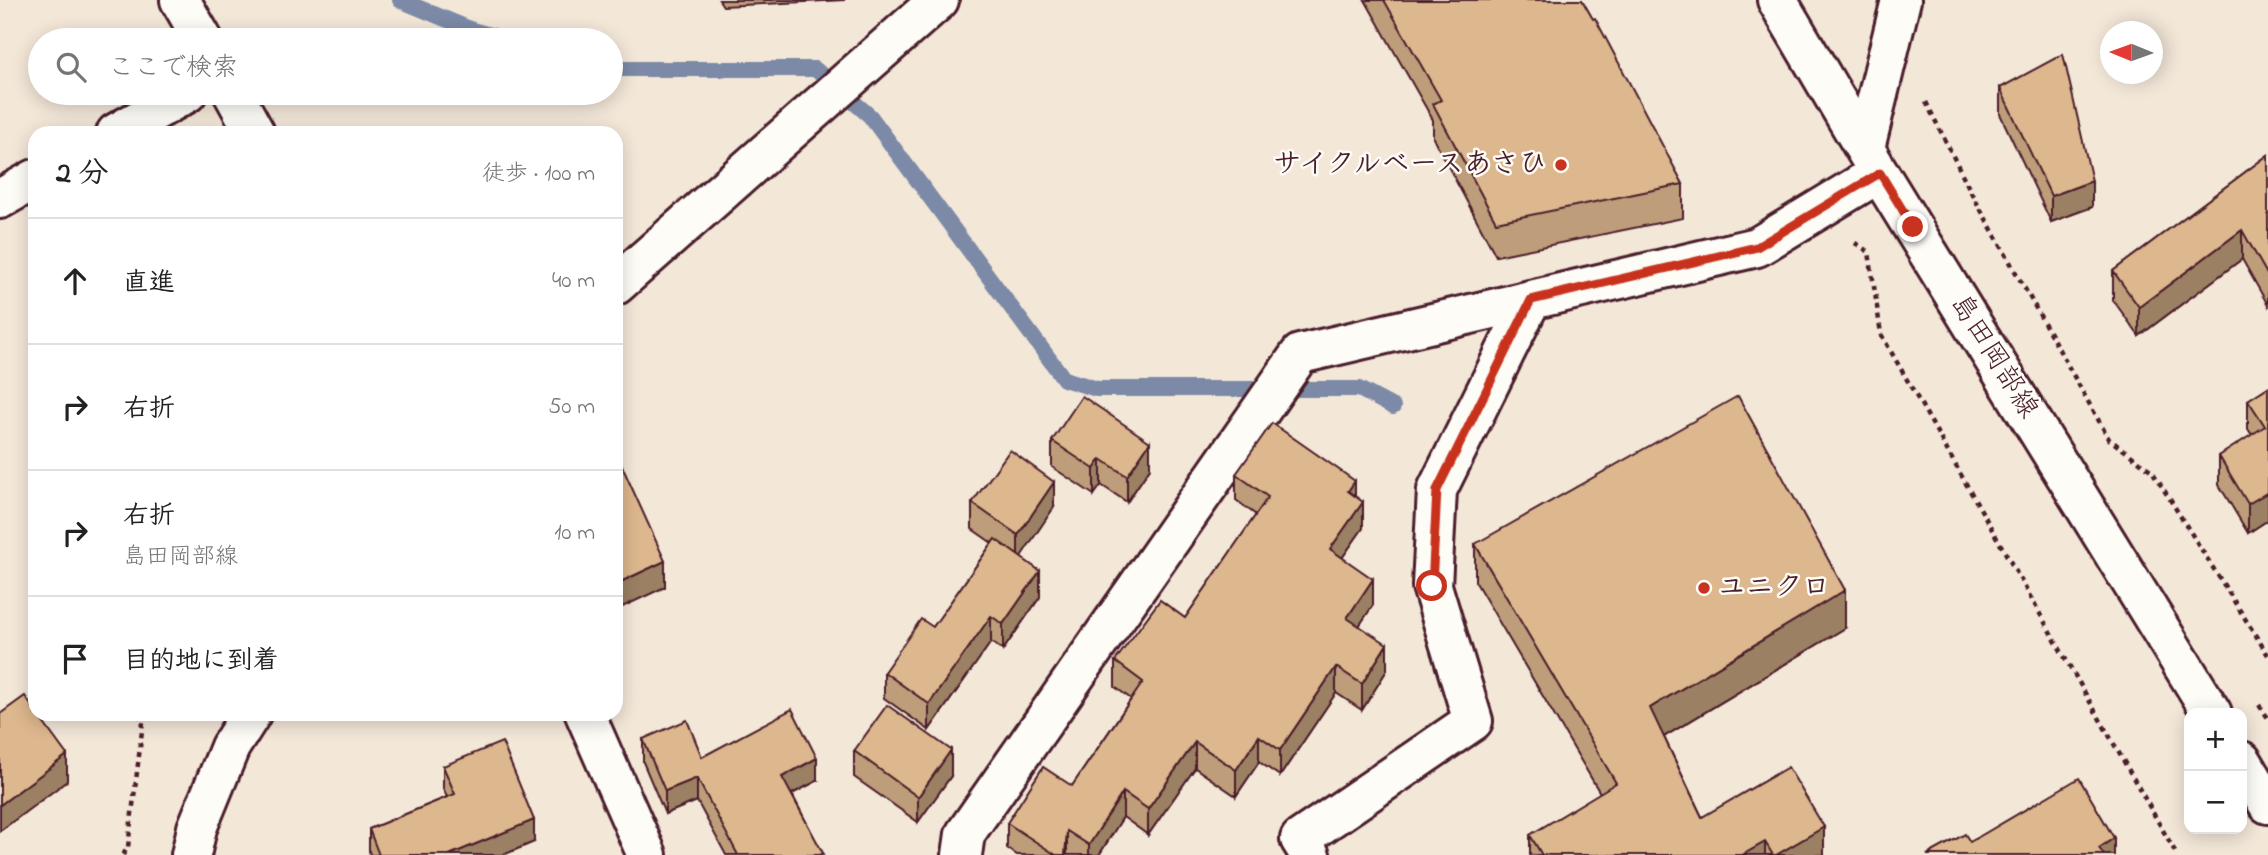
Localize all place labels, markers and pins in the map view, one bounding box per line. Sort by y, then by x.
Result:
place label: サイクルベースあさひ [1273,145,1547,186]
marker: サイクルベースあさひ [1553,157,1569,173]
place label: ユニクロ [1718,568,1831,609]
marker: ユニクロ [1696,580,1712,596]

